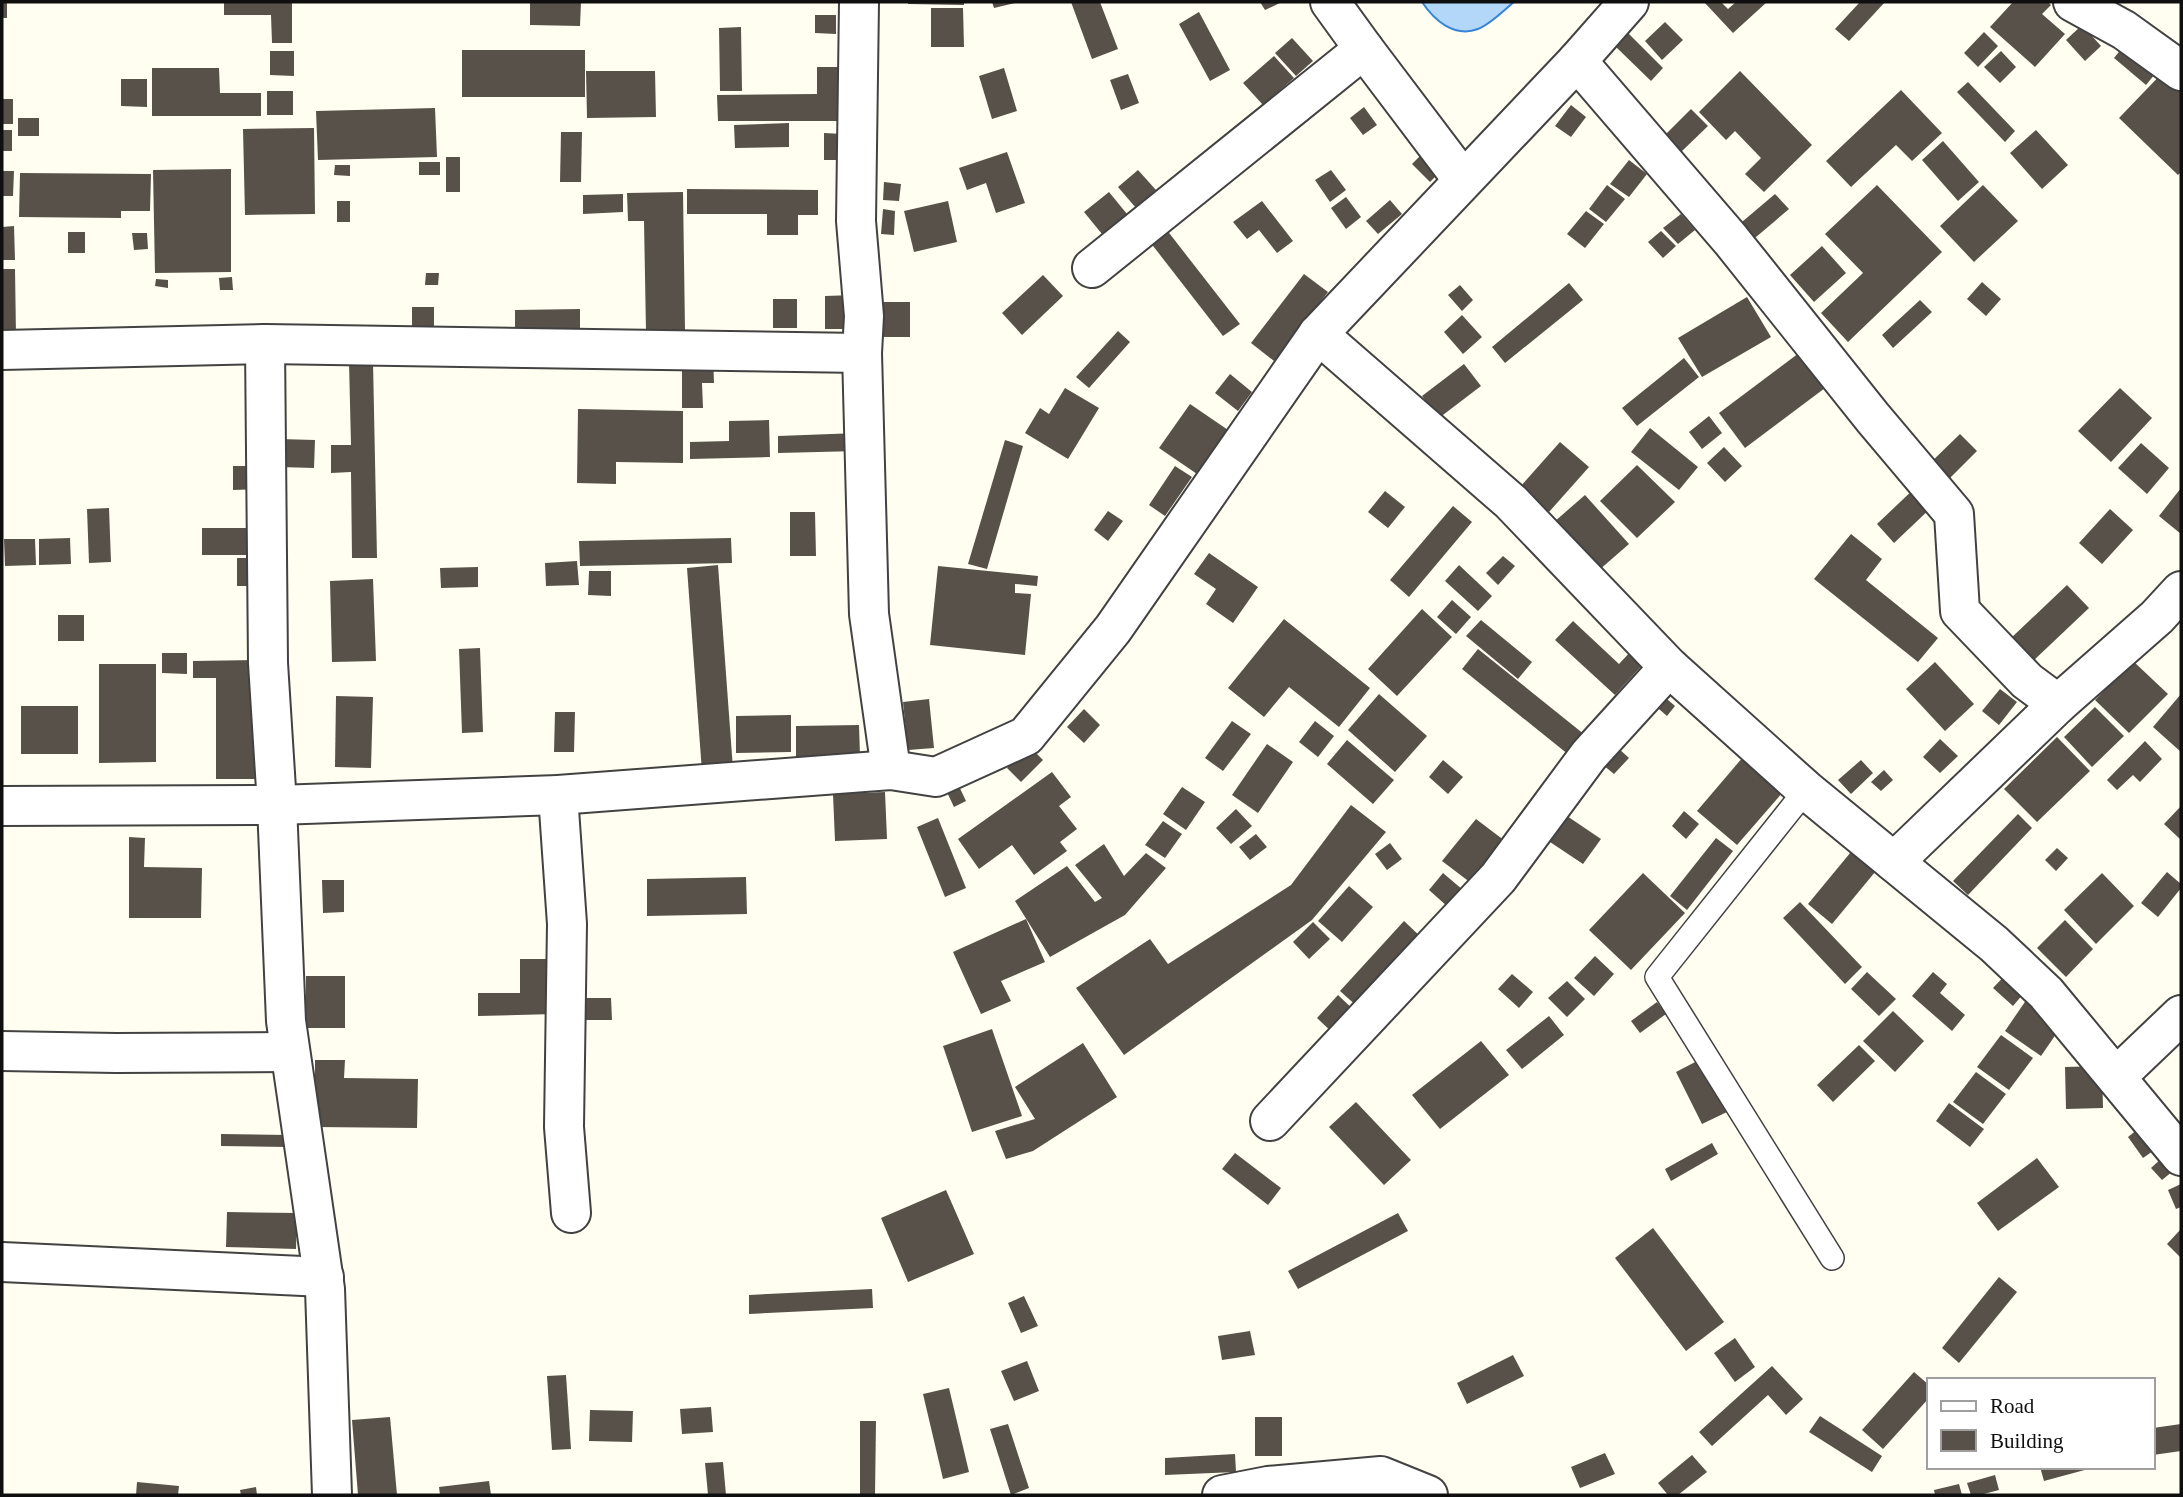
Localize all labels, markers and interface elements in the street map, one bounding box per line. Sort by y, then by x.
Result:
legend [1927,1378,2155,1469]
text: Road [1990,1394,2035,1418]
text: Building [1990,1429,2064,1453]

